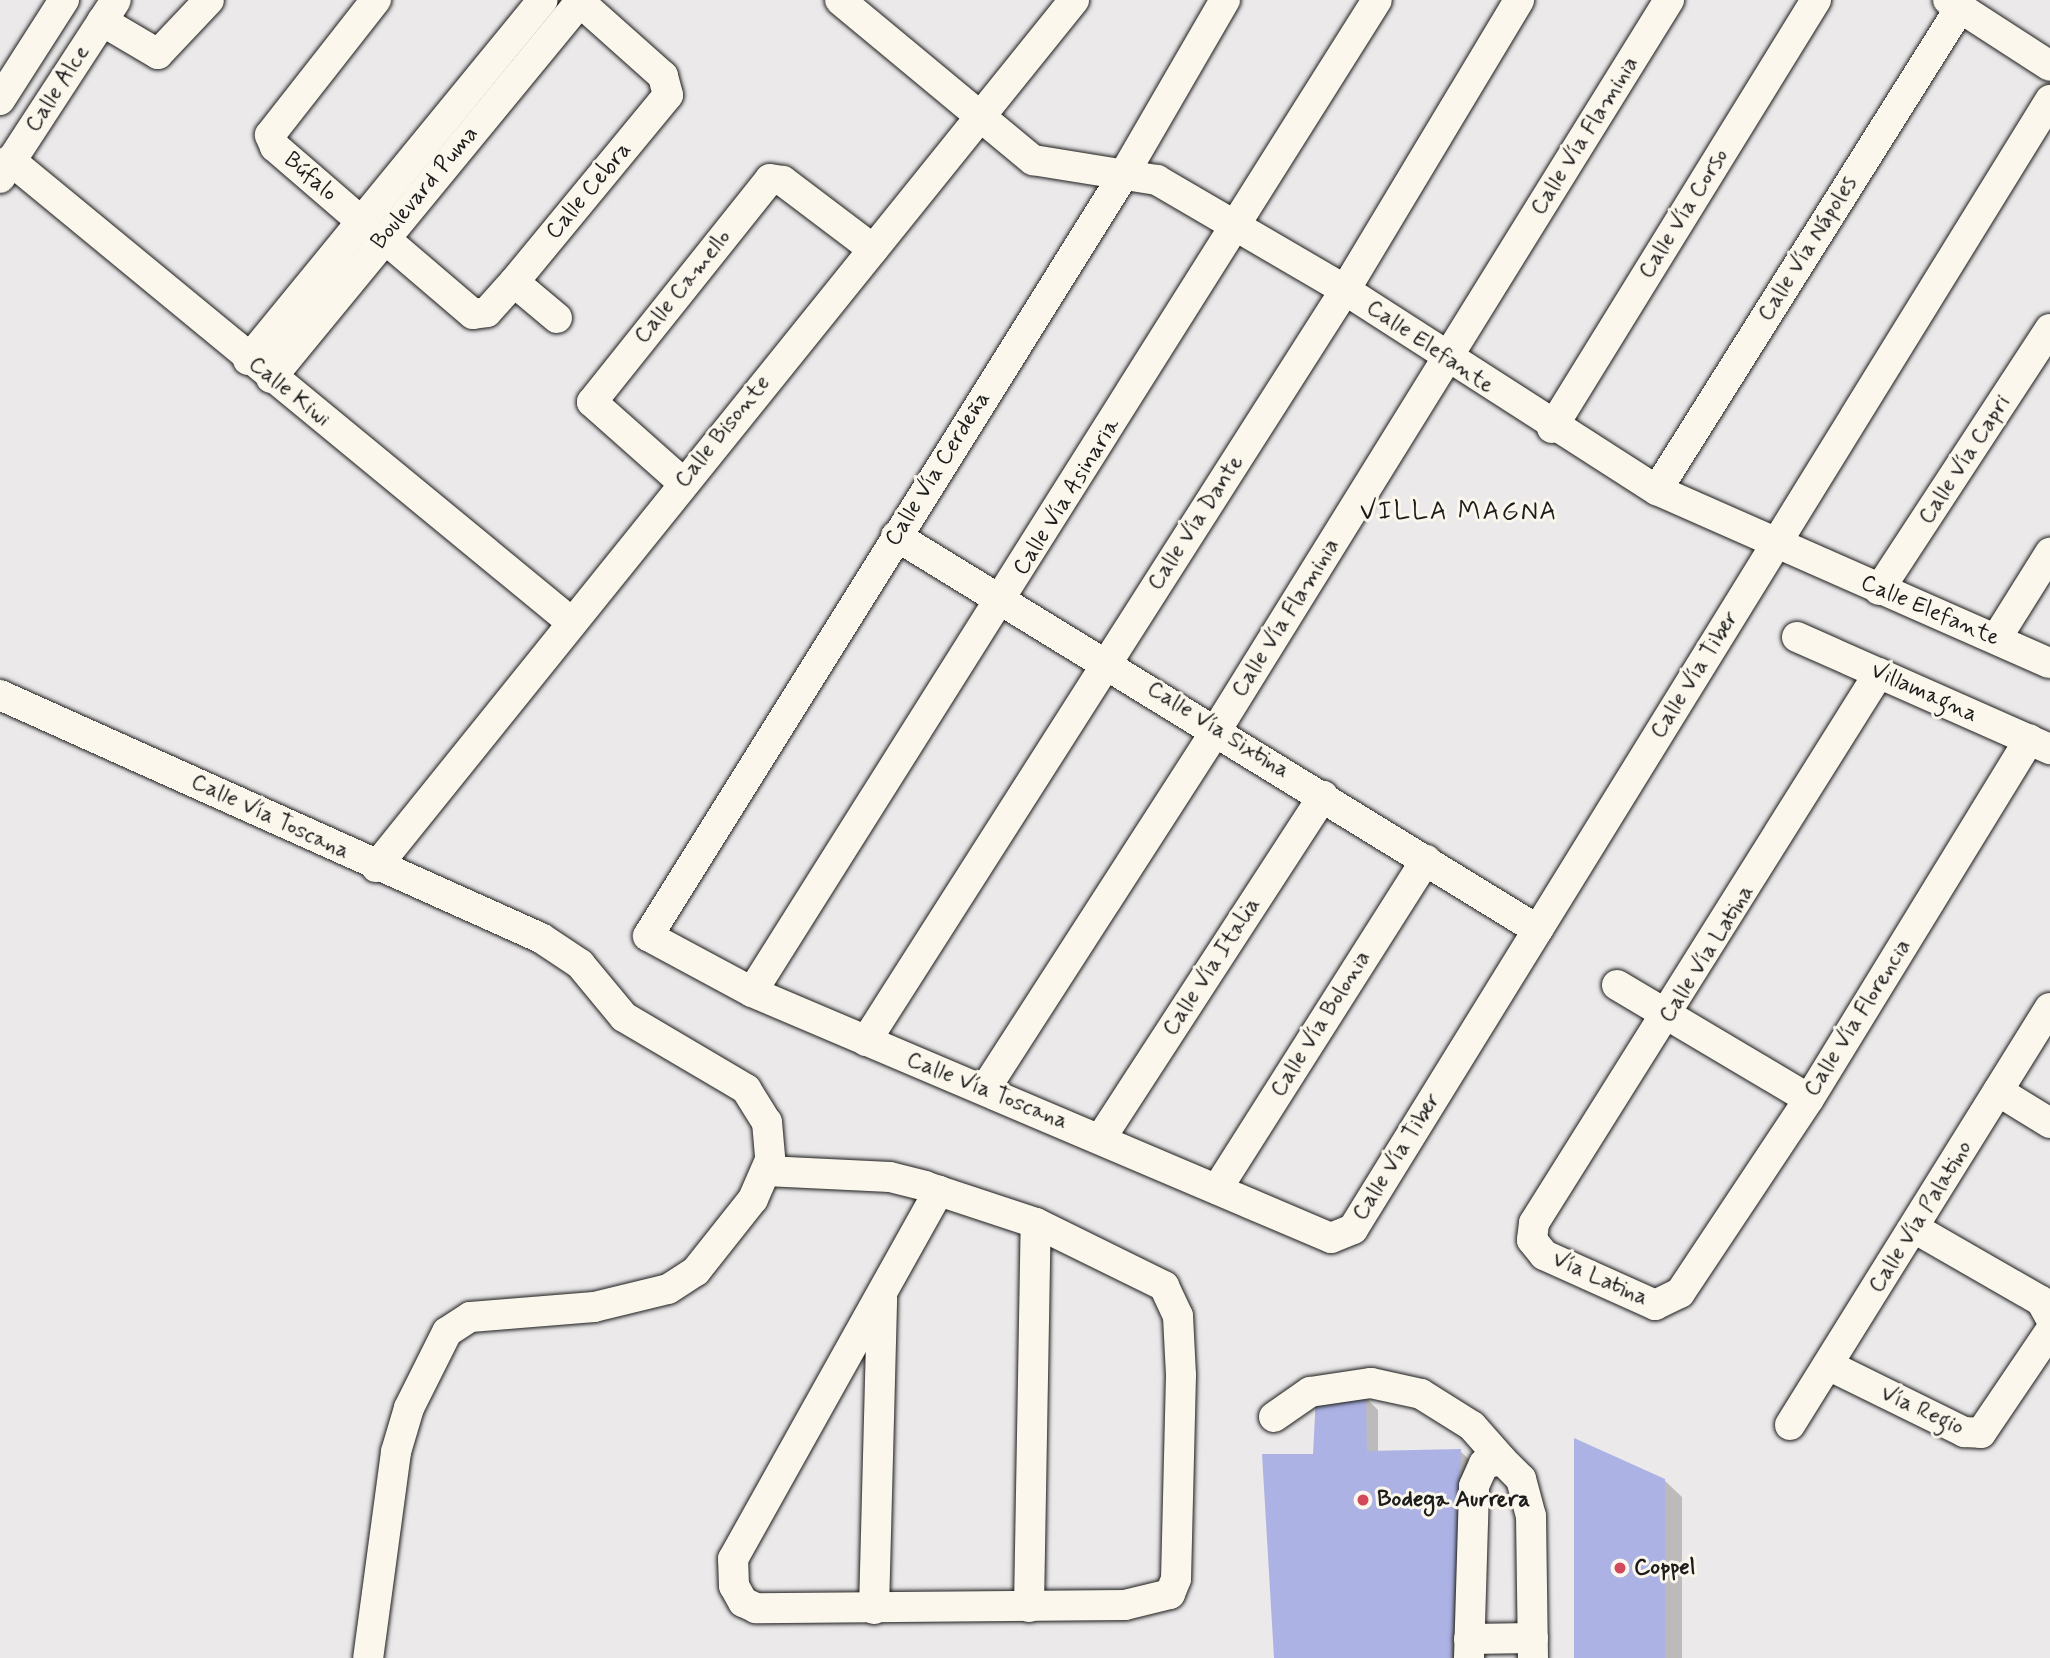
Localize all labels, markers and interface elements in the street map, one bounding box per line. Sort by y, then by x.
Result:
street label: Calle Alce [20,41,96,137]
street label: Calle Vía Flaminia [1524,50,1646,222]
street label: Boulevard Puma [365,120,485,256]
street label: Calle Cebra [540,137,638,245]
street label: Calle Vía Corso [1633,143,1735,285]
street label: Búfalo [278,146,342,208]
street label: Calle Vía Nápoles [1752,171,1864,327]
street label: Calle Camello [630,226,736,348]
street label: Calle Elefante [1360,293,1500,401]
street label: Calle Kiwi [242,351,336,433]
street label: Calle Bisonte [669,370,777,494]
street label: Calle Vía Cerdeña [879,386,997,552]
street label: Calle Vía Capri [1913,390,2017,530]
street label: Calle Vía Asinaria [1008,414,1126,580]
street label: Calle Vía Dante [1142,450,1250,596]
district label: VILLA MAGNA [1363,497,1555,529]
street label: Calle Vía Flaminia [1225,532,1347,704]
street label: Calle Elefante [1855,569,2005,653]
street label: Calle Vía Tiber [1645,607,1745,743]
street label: Villamagna [1866,657,1982,729]
street label: Calle Vía Sixtina [1142,675,1294,785]
street label: Calle Vía Toscana [186,768,354,866]
street label: Calle Vía Latina [1653,880,1761,1028]
street label: Calle Vía Italia [1158,894,1266,1040]
street label: Calle Vía Florencia [1798,933,1918,1103]
street label: Calle Vía Bolonia [1264,944,1378,1104]
street label: Calle Vía Toscana [902,1046,1072,1136]
street label: Calle Vía Tiber [1347,1089,1447,1225]
street label: Calle Vía Palatino [1864,1137,1978,1297]
street label: Vía Latina [1548,1246,1652,1312]
street label: Vía Regio [1876,1380,1968,1442]
place label: Bodega Aurrera [1377,1486,1530,1514]
marker: Bodega Aurrera [1355,1492,1371,1508]
place label: Coppel [1634,1554,1695,1582]
marker: Coppel [1612,1560,1628,1576]

